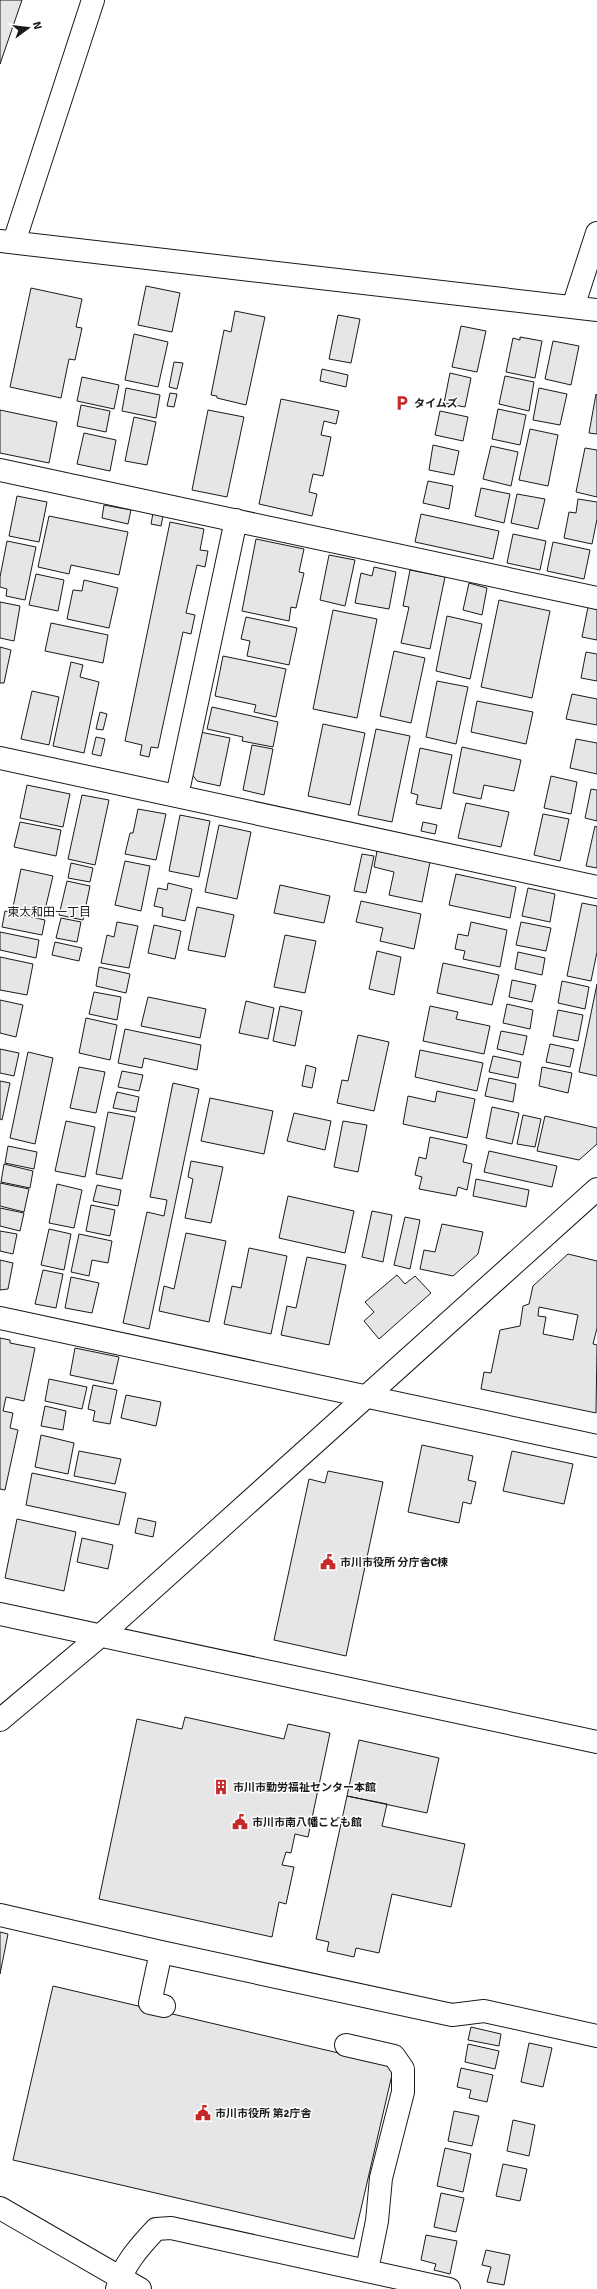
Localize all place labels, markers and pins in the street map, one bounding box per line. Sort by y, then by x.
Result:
parking icon: タイムズ [393,394,411,412]
place label: タイムズ [414,397,458,410]
public building icon: 市川市役所 分庁舎C棟 [319,1553,337,1571]
place label: 市川市役所 分庁舎C棟 [340,1556,448,1569]
building icon: 市川市勤労福祉センター本館 [212,1778,230,1796]
place label: 市川市勤労福祉センター本館 [233,1781,376,1794]
public building icon: 市川市南八幡こども館 [231,1813,249,1831]
place label: 市川市南八幡こども館 [252,1816,362,1829]
public building icon: 市川市役所 第2庁舎 [194,2104,212,2122]
place label: 市川市役所 第2庁舎 [215,2107,312,2120]

